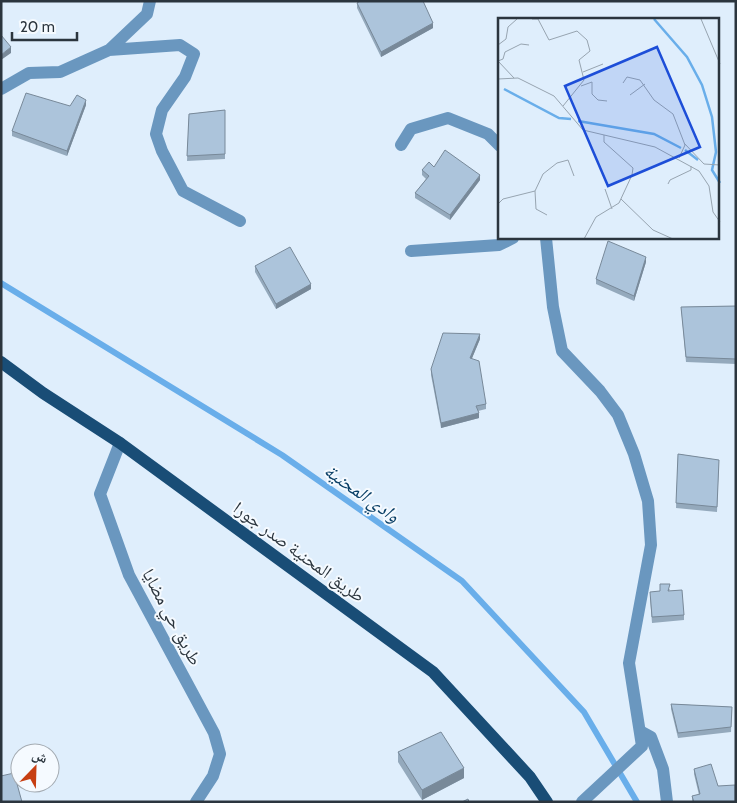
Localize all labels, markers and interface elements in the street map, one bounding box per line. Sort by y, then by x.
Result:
scale bar [12,10,78,42]
text: 20 m [20,18,55,36]
inset map [498,18,720,239]
water label: وادي المحنية [318,459,404,531]
street label: طريق المحنية صدر جورا [229,497,369,607]
street label: طريق حي مضايا [134,565,207,671]
north arrow [10,743,60,793]
text: ش [30,745,51,767]

